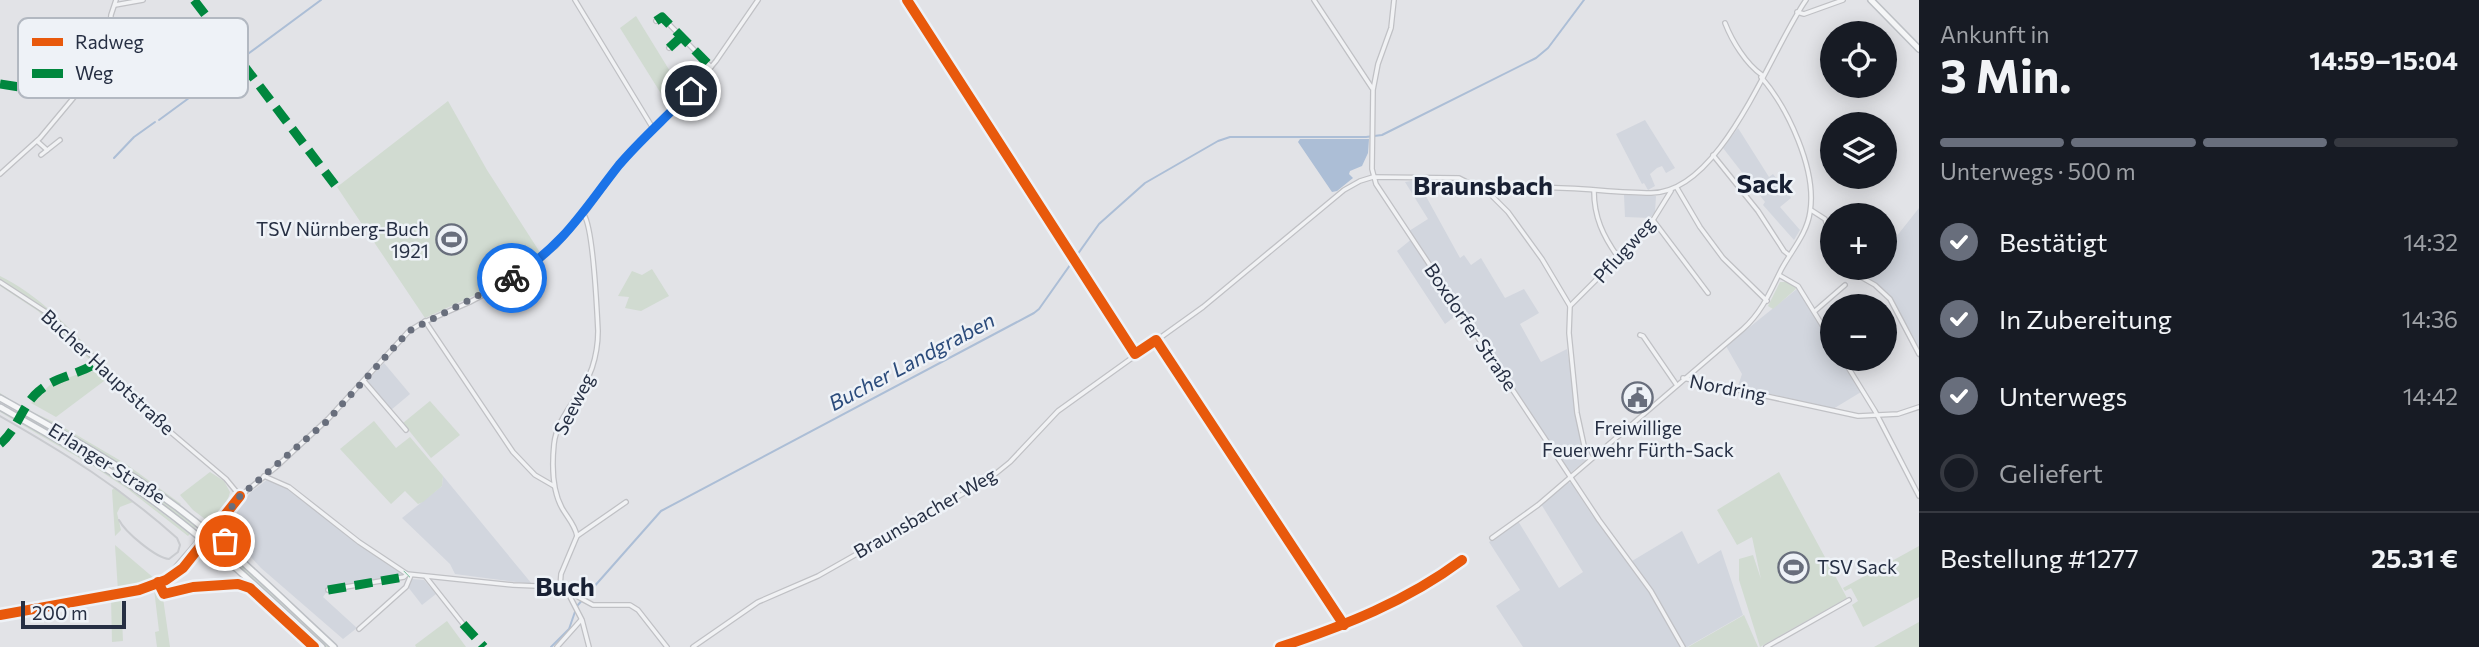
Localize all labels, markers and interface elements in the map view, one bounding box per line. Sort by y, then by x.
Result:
legend [18,18,248,98]
text: Ankunft in [1940,20,2050,48]
map controls [1820,21,1897,371]
button: locate [1820,21,1897,98]
text: Radweg [75,30,144,53]
text: 14:59–15:04 [2309,44,2458,75]
text: 3 Min. [1940,46,2072,102]
text: Weg [75,61,113,84]
pin [661,61,721,121]
icon: home [672,72,710,110]
button: layers [1820,112,1897,189]
text: Unterwegs · 500 m [1940,157,2136,185]
district label: Sack [1737,167,1793,198]
district label: Braunsbach [1413,169,1553,200]
button: + [1820,203,1897,280]
street label: Pflugweg [1588,212,1659,287]
place label: TSV Nürnberg-Buch 1921 [256,217,429,262]
sports icon: TSV Nürnberg-Buch 1921 [435,223,469,257]
icon: check [1940,223,1978,261]
text: Bestätigt [1999,226,2108,257]
text: 14:32 [2403,228,2458,256]
courier [477,243,547,313]
icon: bike [493,259,531,297]
street label: Boxdorfer Straße [1420,259,1523,395]
button: − [1820,294,1897,371]
icon: check [1940,300,1978,338]
text: In Zubereitung [1999,303,2172,334]
street label: Bucher Hauptstraße [37,304,180,439]
text: 14:36 [2402,305,2458,333]
water label: Bucher Landgraben [824,306,999,415]
street label: Seeweg [548,369,599,438]
street label: Nordring [1688,369,1768,406]
icon: check [1940,377,1978,415]
public building icon: Freiwillige Feuerwehr Fürth-Sack [1621,380,1655,414]
text: Unterwegs [1999,380,2127,411]
text: 14:42 [2403,382,2458,410]
place label: Freiwillige Feuerwehr Fürth-Sack [1542,416,1734,461]
street label: Erlanger Straße [45,417,170,508]
text: Geliefert [1999,457,2103,488]
street label: Braunsbacher Weg [849,462,1000,563]
pin [195,511,255,571]
icon: bag [206,522,244,560]
text: Bestellung #1277 [1940,542,2139,573]
text: 25.31 € [2371,542,2458,573]
sports icon: TSV Sack [1777,550,1811,584]
place label: TSV Sack [1817,555,1897,578]
district label: Buch [535,570,595,601]
scale bar [21,598,126,630]
text: 200 m [32,601,88,624]

